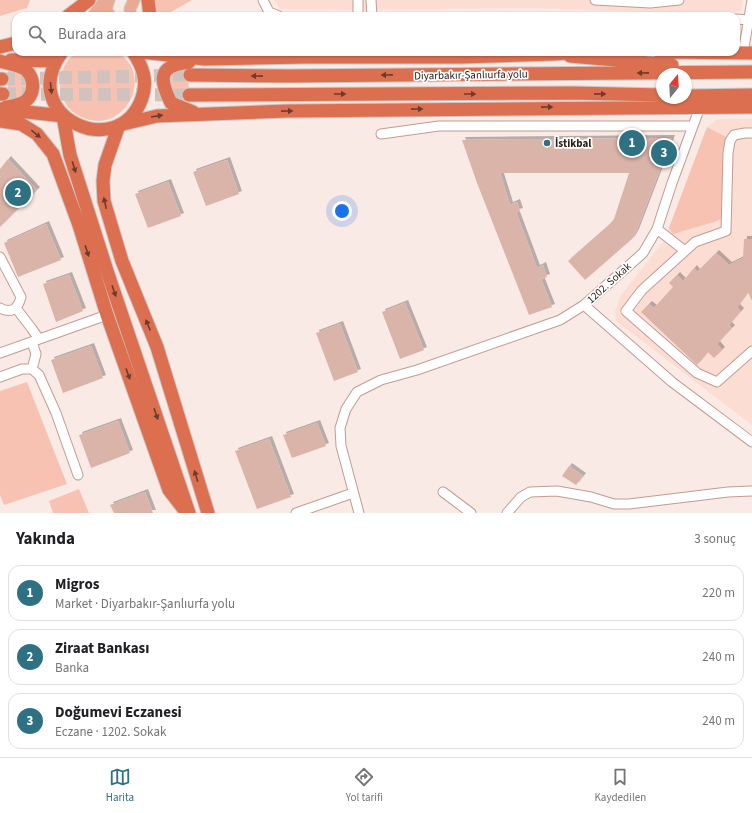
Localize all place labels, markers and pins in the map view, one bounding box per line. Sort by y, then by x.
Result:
pin: 1 [619,128,645,158]
place label: İstikbal [555,136,592,151]
marker: İstikbal [542,138,552,148]
pin: 3 [651,138,677,168]
pin: 2 [5,178,31,208]

